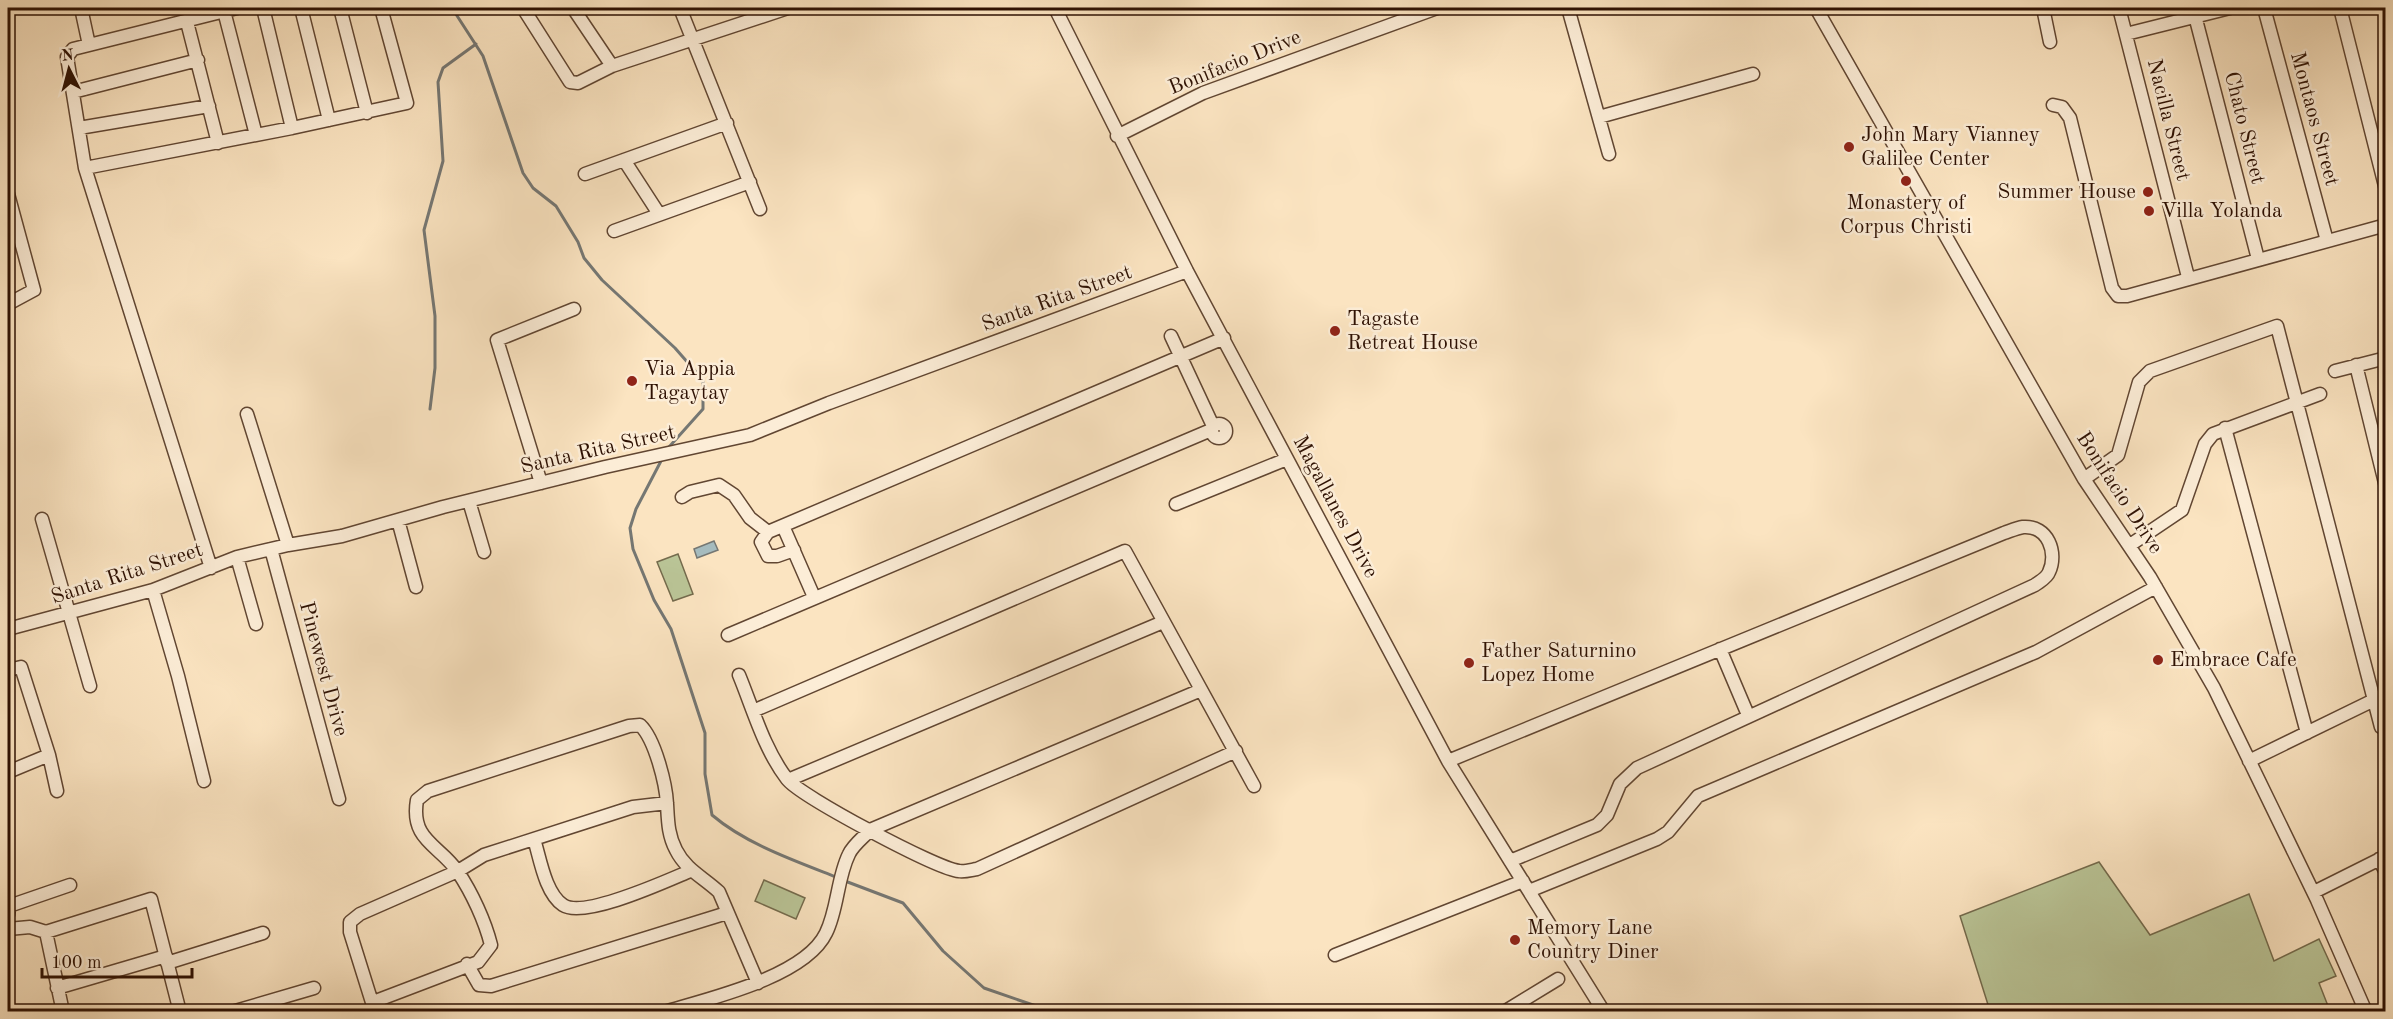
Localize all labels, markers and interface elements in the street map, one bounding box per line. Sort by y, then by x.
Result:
street label: Bonifacio Drive [1166,27,1304,99]
north arrow [39,39,99,99]
text: N [61,47,75,65]
street label: Montaos Street [2286,50,2342,188]
street label: Nacilla Street [2143,57,2193,183]
street label: Chato Street [2220,70,2268,186]
place label: John Mary Vianney Galilee Center [1861,125,2040,170]
marker: John Mary Vianney Galilee Center [1842,140,1856,154]
marker: Monastery of Corpus Christi [1899,174,1913,188]
place label: Summer House [1997,182,2136,203]
marker: Summer House [2141,185,2155,199]
place label: Monastery of Corpus Christi [1840,193,1972,238]
place label: Villa Yolanda [2161,201,2282,222]
marker: Villa Yolanda [2142,204,2156,218]
street label: Santa Rita Street [979,262,1135,336]
place label: Tagaste Retreat House [1347,309,1478,354]
marker: Tagaste Retreat House [1328,324,1342,338]
place label: Via Appia Tagaytay [644,359,735,404]
marker: Via Appia Tagaytay [625,374,639,388]
street label: Santa Rita Street [519,422,677,478]
street label: Bonifacio Drive [2072,428,2166,558]
street label: Magallanes Drive [1289,432,1381,582]
street label: Santa Rita Street [48,540,206,608]
street label: Pinewest Drive [295,599,351,739]
place label: Father Saturnino Lopez Home [1481,641,1636,686]
place label: Embrace Cafe [2170,650,2297,671]
marker: Embrace Cafe [2151,653,2165,667]
marker: Father Saturnino Lopez Home [1462,656,1476,670]
place label: Memory Lane Country Diner [1527,918,1659,963]
marker: Memory Lane Country Diner [1508,933,1522,947]
scale bar [42,941,192,979]
text: 100 m [51,954,102,972]

